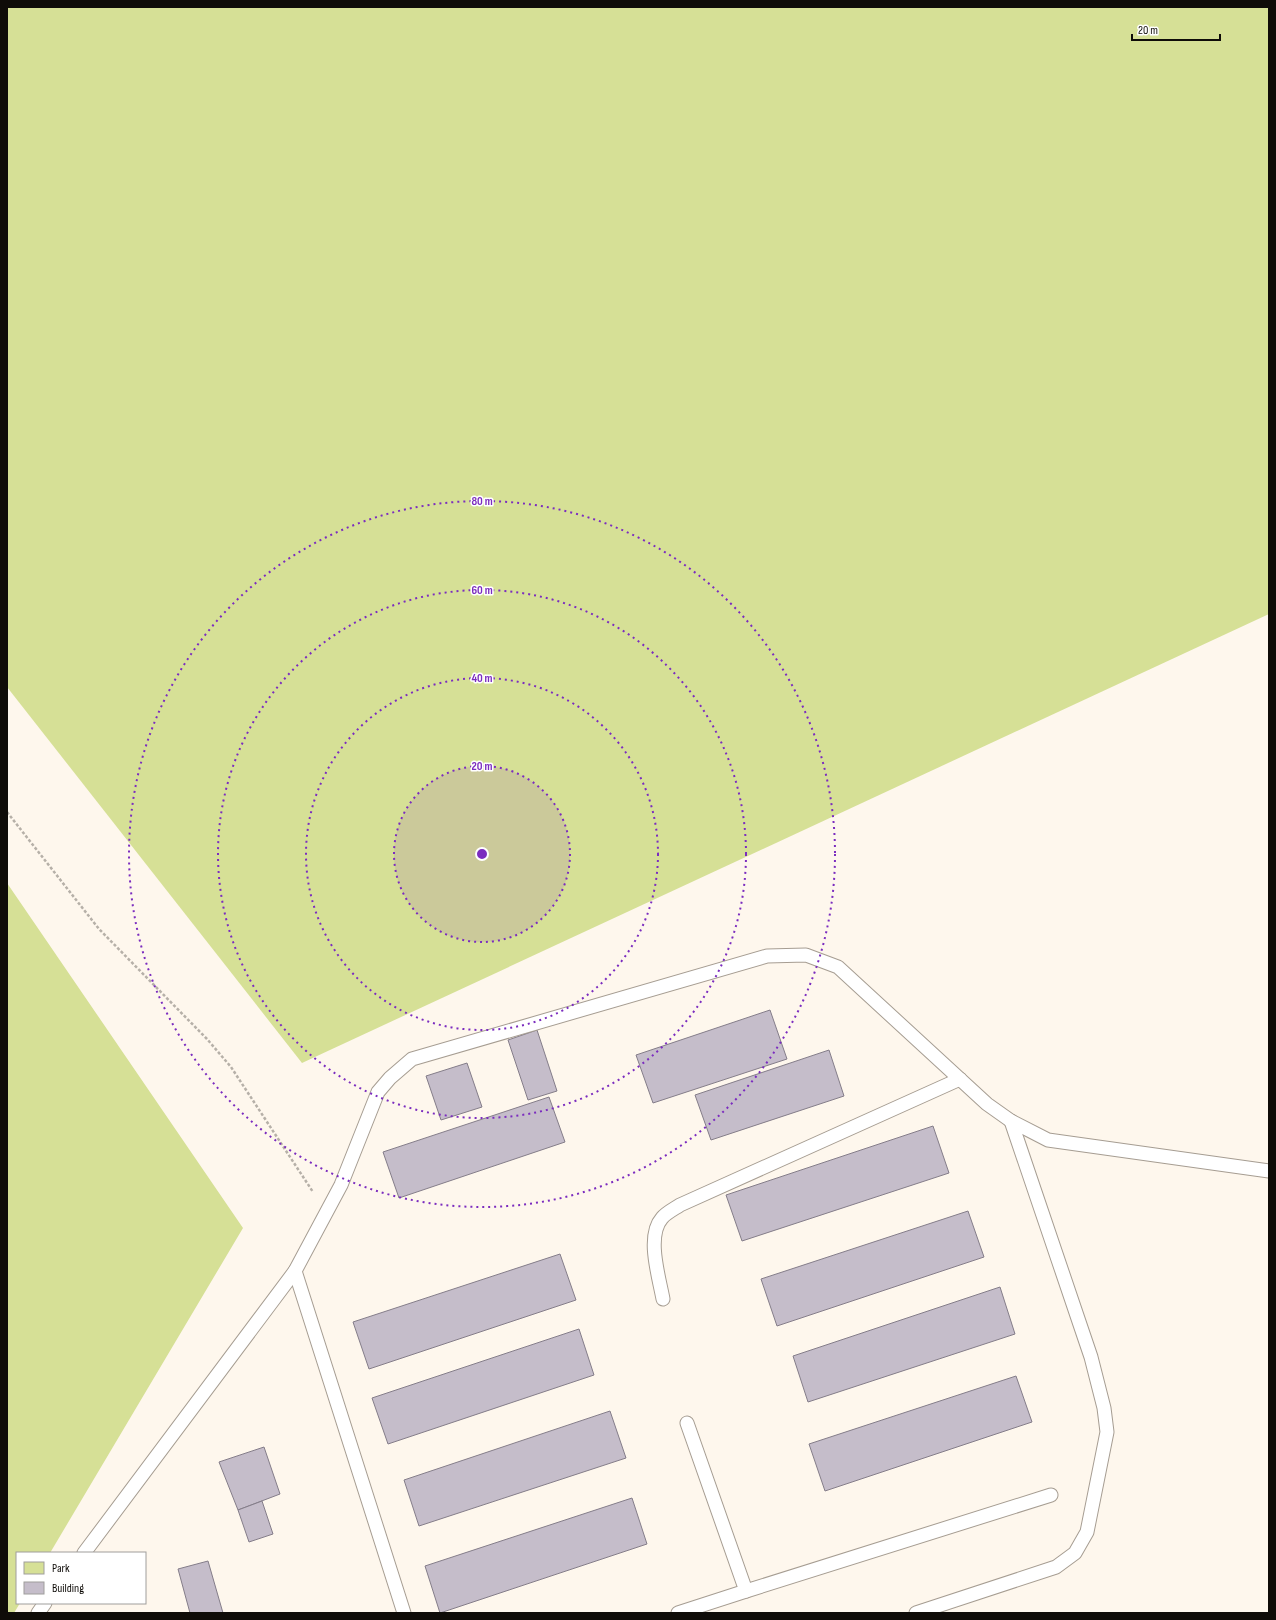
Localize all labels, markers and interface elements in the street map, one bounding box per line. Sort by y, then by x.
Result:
scale bar [1132,16,1220,42]
text: 20 m [1138,23,1158,38]
text: 80 m [471,494,493,509]
text: 60 m [471,583,493,598]
text: 40 m [471,671,493,686]
text: 20 m [472,759,492,774]
centre of rings [475,847,489,861]
legend [16,1552,146,1604]
text: Park [52,1561,70,1576]
text: Building [52,1581,84,1596]

